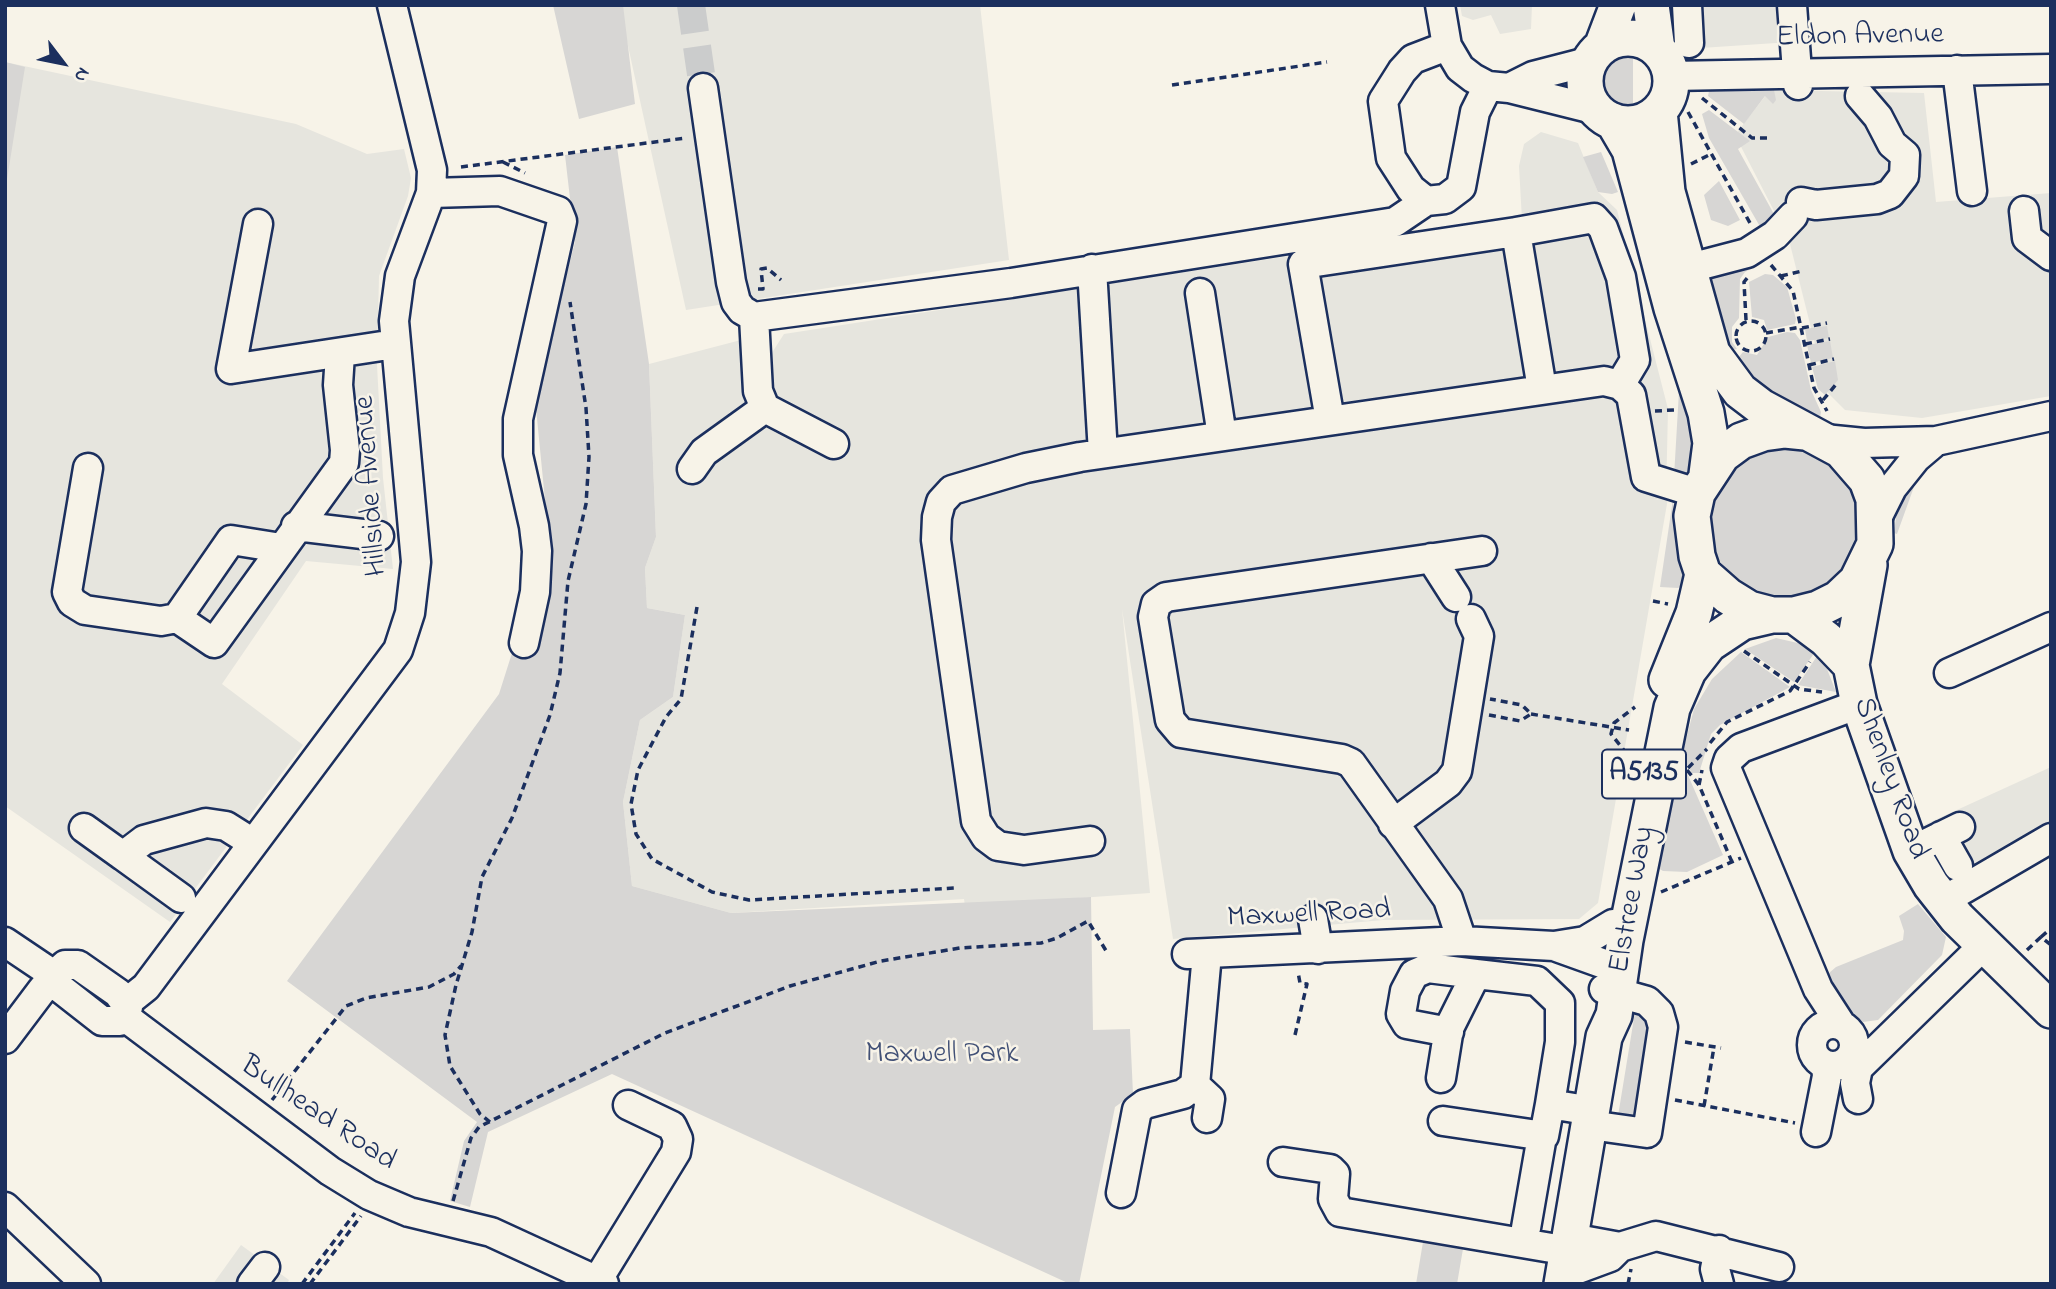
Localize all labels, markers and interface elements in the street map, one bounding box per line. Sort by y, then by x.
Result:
street label: Eldon Avenue [1776,19,1944,57]
north arrow [28,28,98,98]
text: N [66,62,96,87]
street label: Hillside Avenue [349,394,397,578]
street label: Shenley Road [1843,693,1935,865]
road number: A5135 [1602,750,1686,798]
street label: Elstree Way [1603,824,1665,976]
street label: Maxwell Road [1226,894,1392,938]
park label: Maxwell Park [866,1038,1018,1074]
street label: Bullhead Road [232,1050,402,1180]

